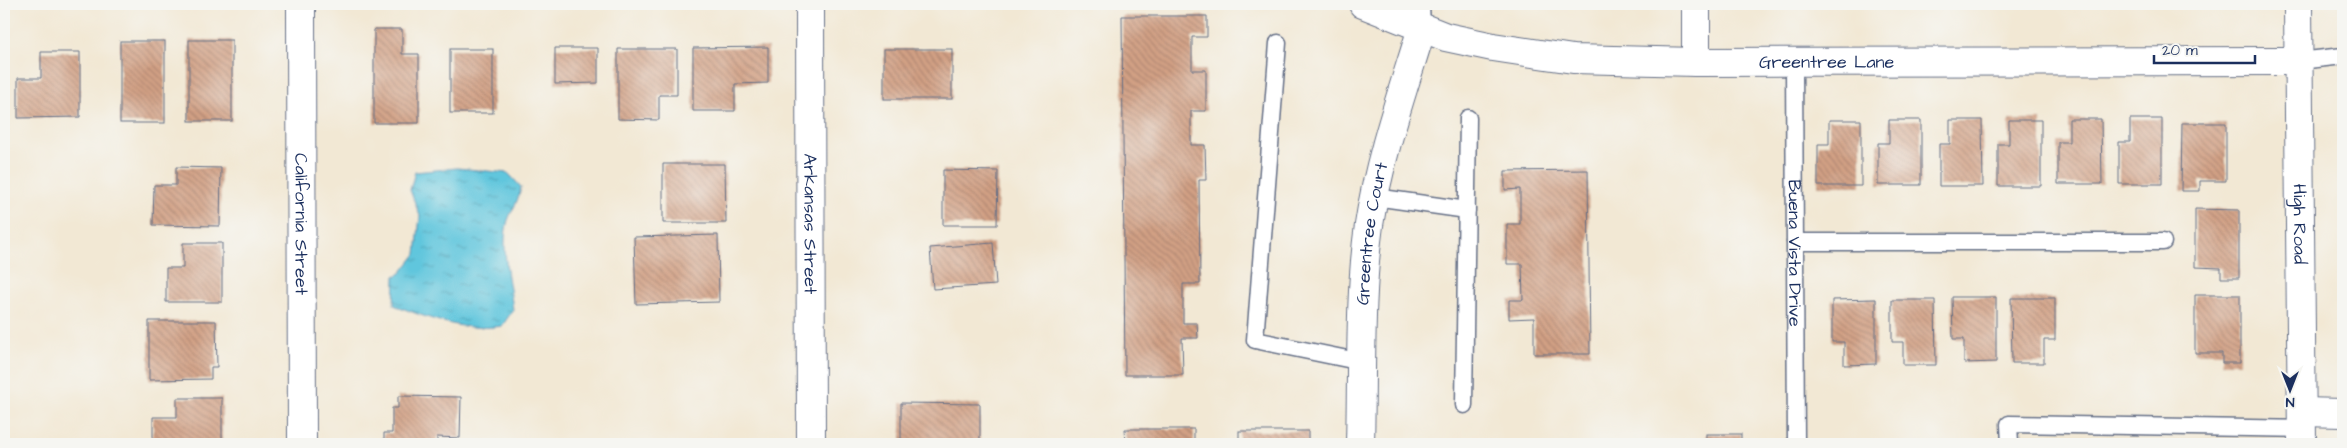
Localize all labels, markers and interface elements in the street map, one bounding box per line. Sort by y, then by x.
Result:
scale bar [2154,32,2256,64]
text: 20 m [2162,40,2198,61]
street label: Greentree Lane [1759,50,1895,75]
street label: California Street [288,153,314,296]
street label: Arkansas Street [797,154,823,295]
street label: Greentree Court [1350,159,1395,306]
street label: Buena Vista Drive [1782,179,1807,327]
street label: High Road [2286,184,2312,264]
north arrow [2264,366,2314,416]
text: N [2285,392,2294,412]

